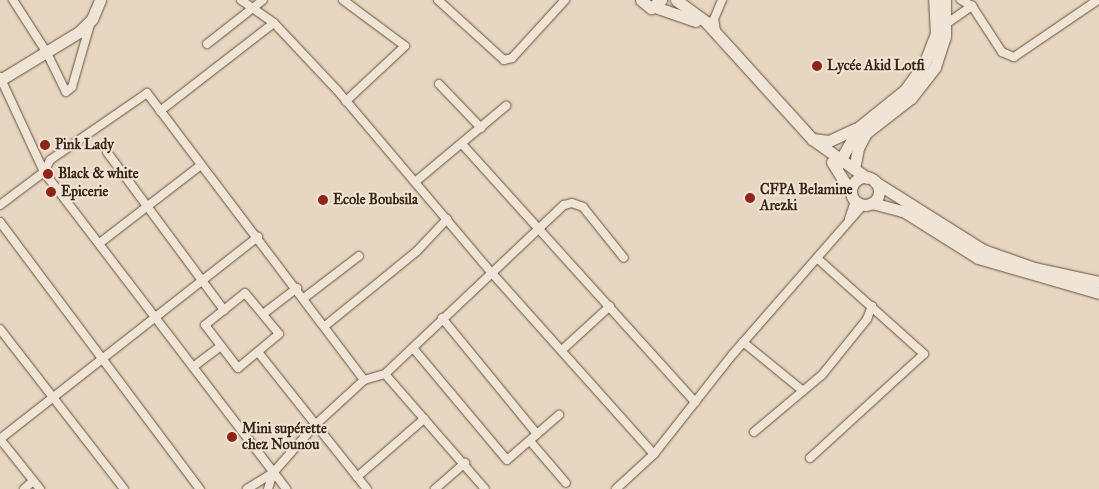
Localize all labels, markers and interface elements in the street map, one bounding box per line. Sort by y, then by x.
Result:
place label: Lycée Akid Lotfi [827,58,925,74]
marker: Lycée Akid Lotfi [811,60,823,72]
place label: Pink Lady [55,137,114,153]
marker: Pink Lady [39,139,51,151]
place label: Black & white [58,166,139,182]
marker: Black & white [42,168,54,180]
place label: CFPA Belamine Arezki [760,182,853,214]
place label: Epicerie [61,184,108,200]
marker: Epicerie [45,186,57,198]
place label: Ecole Boubsila [333,192,418,208]
marker: CFPA Belamine Arezki [744,192,756,204]
marker: Ecole Boubsila [317,194,329,206]
place label: Mini supérette chez Nounou [242,421,327,454]
marker: Mini supérette chez Nounou [226,431,238,443]

